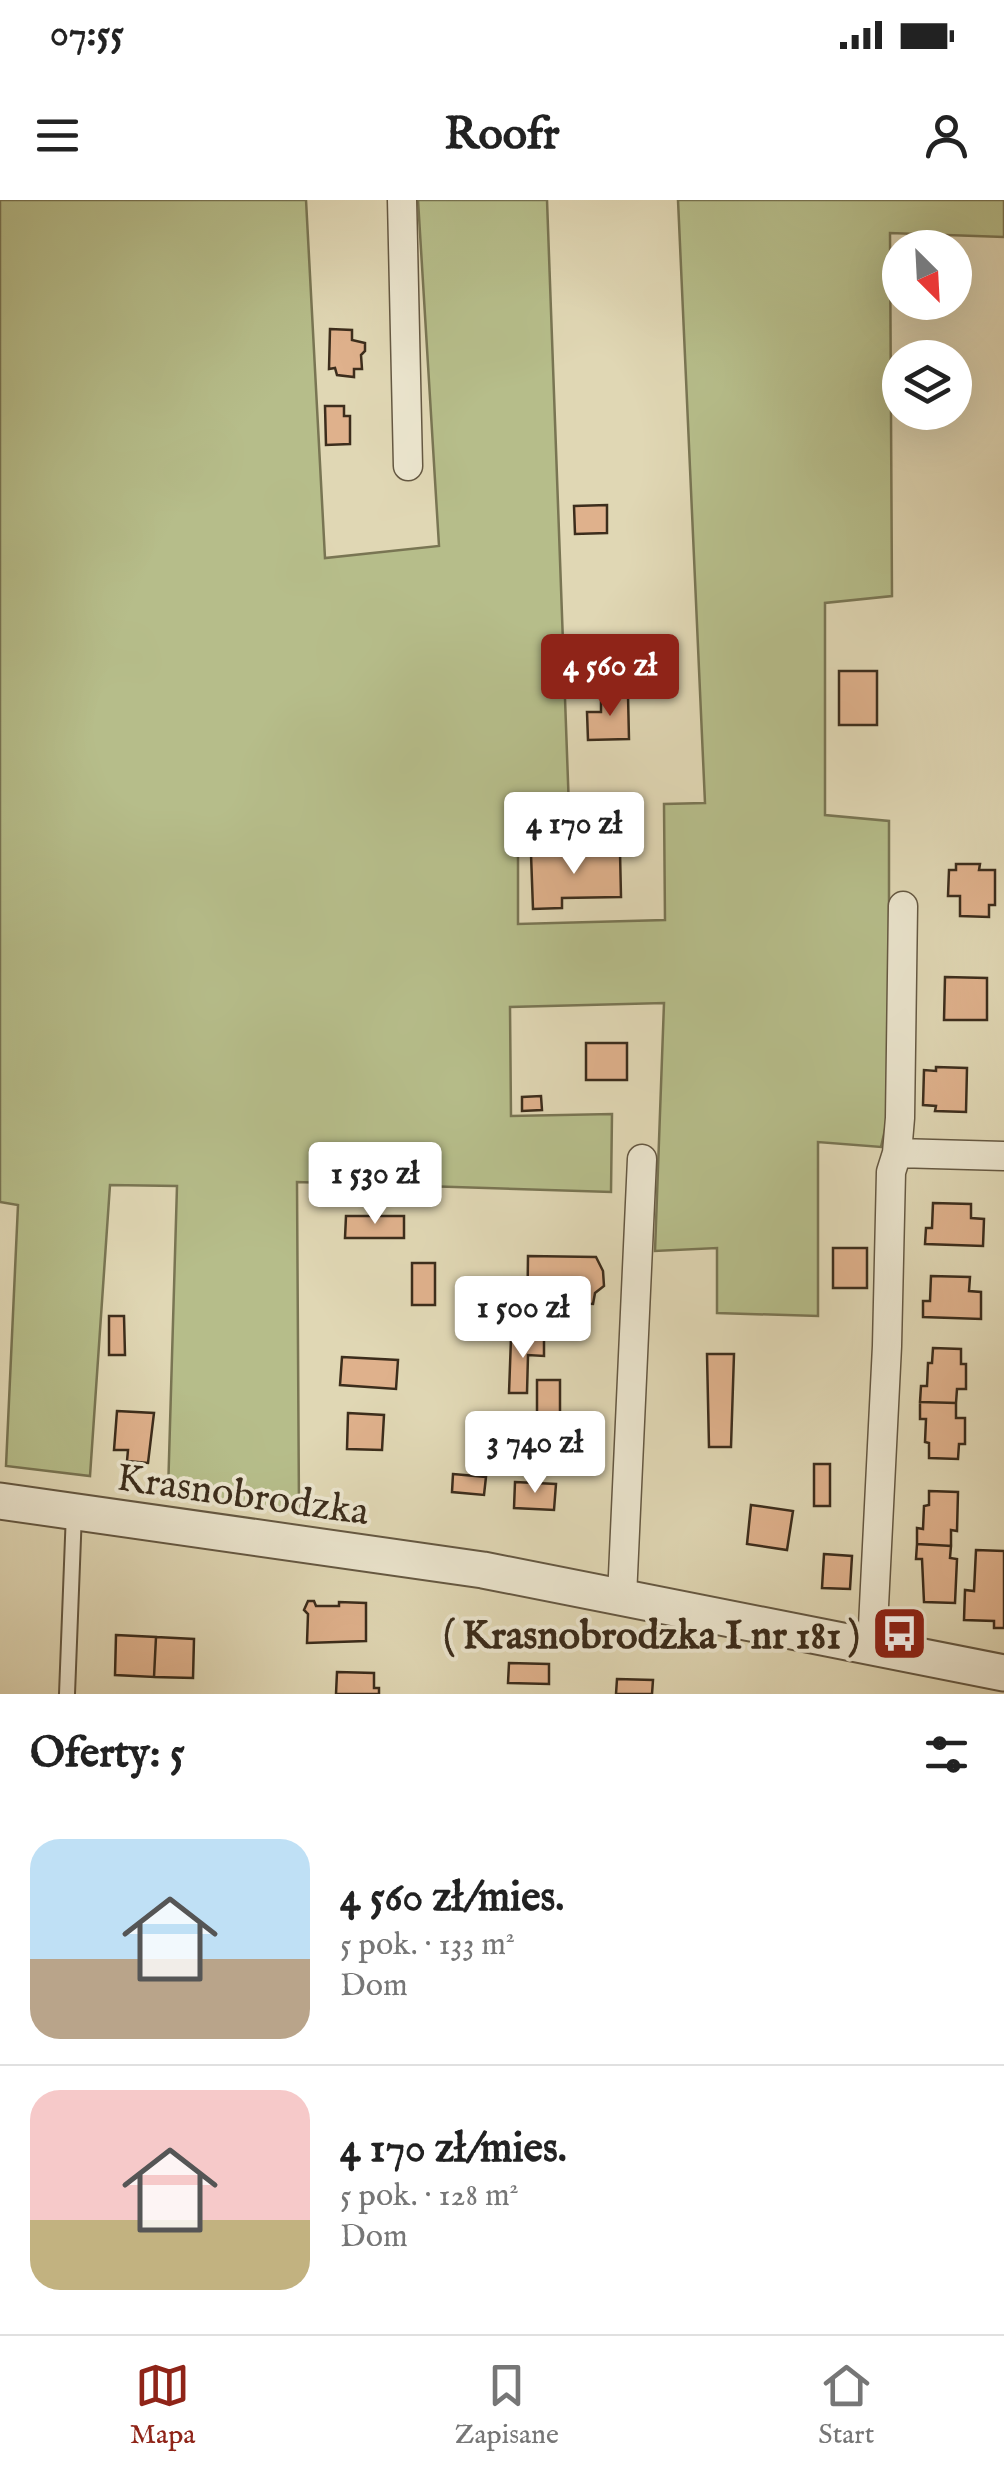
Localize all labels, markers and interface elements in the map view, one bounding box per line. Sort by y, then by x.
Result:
text: 07:55 [50,11,124,59]
text: Roofr [444,107,560,164]
icon: menu [30,108,85,163]
icon: person [919,108,974,163]
north arrow [882,230,972,320]
map controls [882,230,972,430]
button: layers [882,340,972,430]
pin: 4 560 zł [507,634,713,719]
text: 4 560 zł [563,646,657,687]
pin: 4 170 zł [471,792,677,877]
text: 4 170 zł [526,804,622,845]
pin: 1 530 zł [272,1142,478,1227]
text: 1 530 zł [331,1154,419,1195]
pin: 1 500 zł [420,1276,626,1361]
text: 1 500 zł [477,1288,569,1329]
pin: 3 740 zł [432,1411,638,1496]
text: 3 740 zł [487,1423,583,1464]
street label: Krasnobrodzka [113,1454,372,1539]
bus stop icon: ( Krasnobrodzka I nr 181 ) [869,1604,929,1664]
place label: ( Krasnobrodzka I nr 181 ) [443,1612,860,1663]
icon: filters [919,1727,974,1782]
text: Oferty: 5 [30,1728,185,1781]
text: 4 560 zł/mies. [340,1872,564,1925]
icon: home [110,1879,230,1999]
text: 5 pok. · 133 m² [340,1925,515,1966]
text: Dom [340,1966,408,2007]
text: 4 170 zł/mies. [340,2123,567,2176]
icon: home [110,2130,230,2250]
text: 5 pok. · 128 m² [340,2176,519,2217]
text: Dom [340,2217,408,2258]
tab: Mapa [130,2358,195,2453]
tab: Zapisane [455,2358,559,2453]
tab: Start [818,2358,874,2453]

